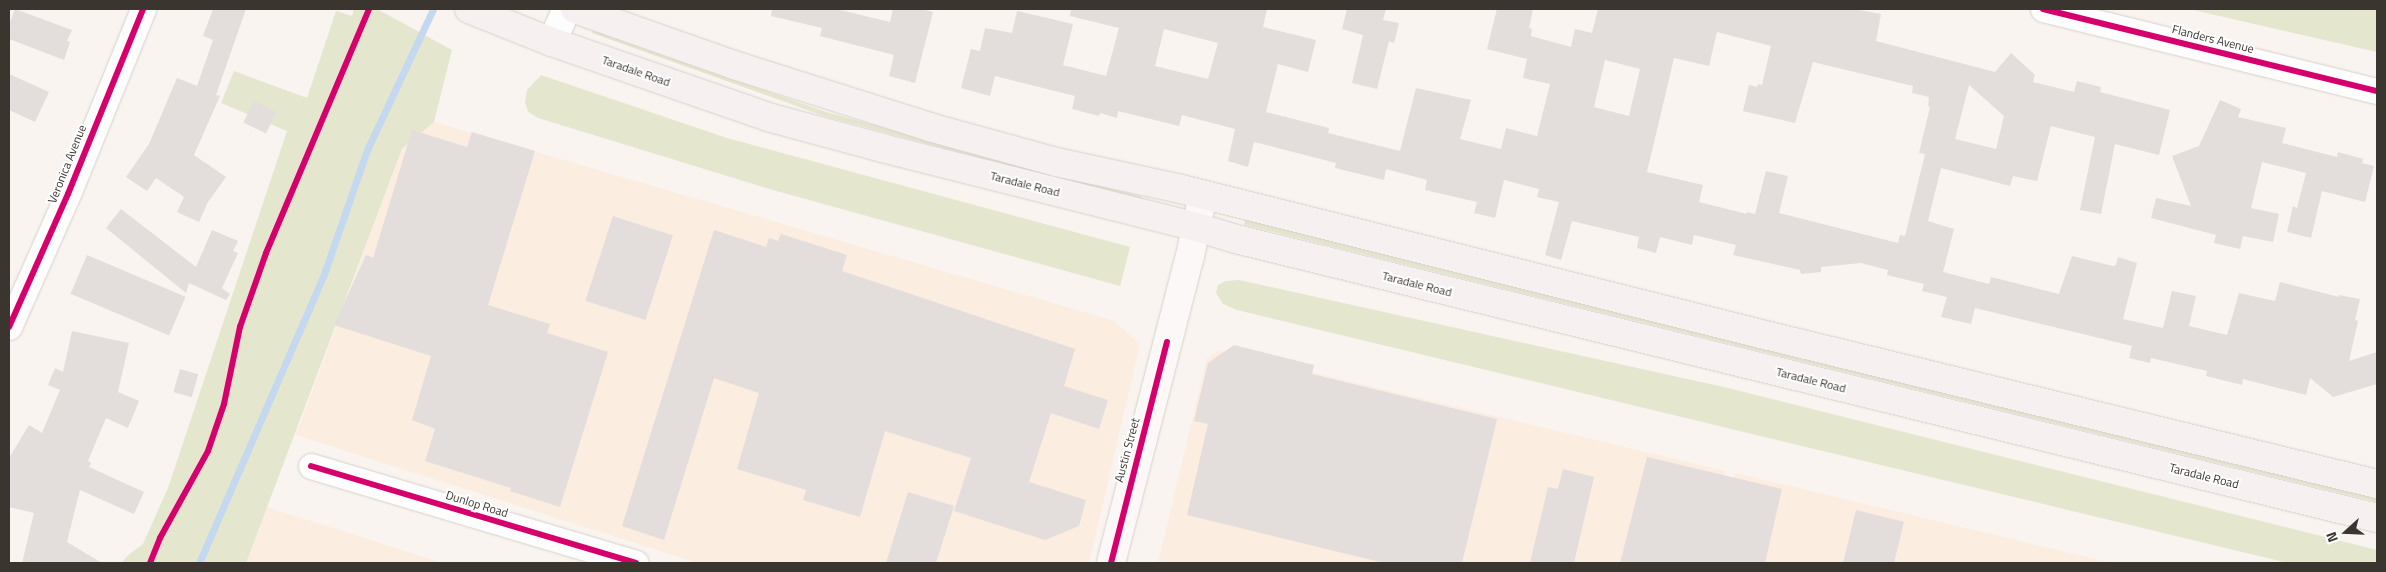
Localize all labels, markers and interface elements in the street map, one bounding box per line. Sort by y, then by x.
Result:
street label: Flanders Avenue [2171,22,2255,56]
street label: Taradale Road [600,53,672,89]
street label: Veronica Avenue [45,123,89,205]
street label: Taradale Road [989,168,1061,200]
street label: Taradale Road [1381,268,1453,300]
street label: Taradale Road [1775,364,1847,396]
street label: Austin Street [1112,416,1142,484]
street label: Taradale Road [2168,460,2240,492]
street label: Dunlop Road [444,488,510,520]
north arrow [2321,507,2371,557]
text: N [2320,529,2343,545]

